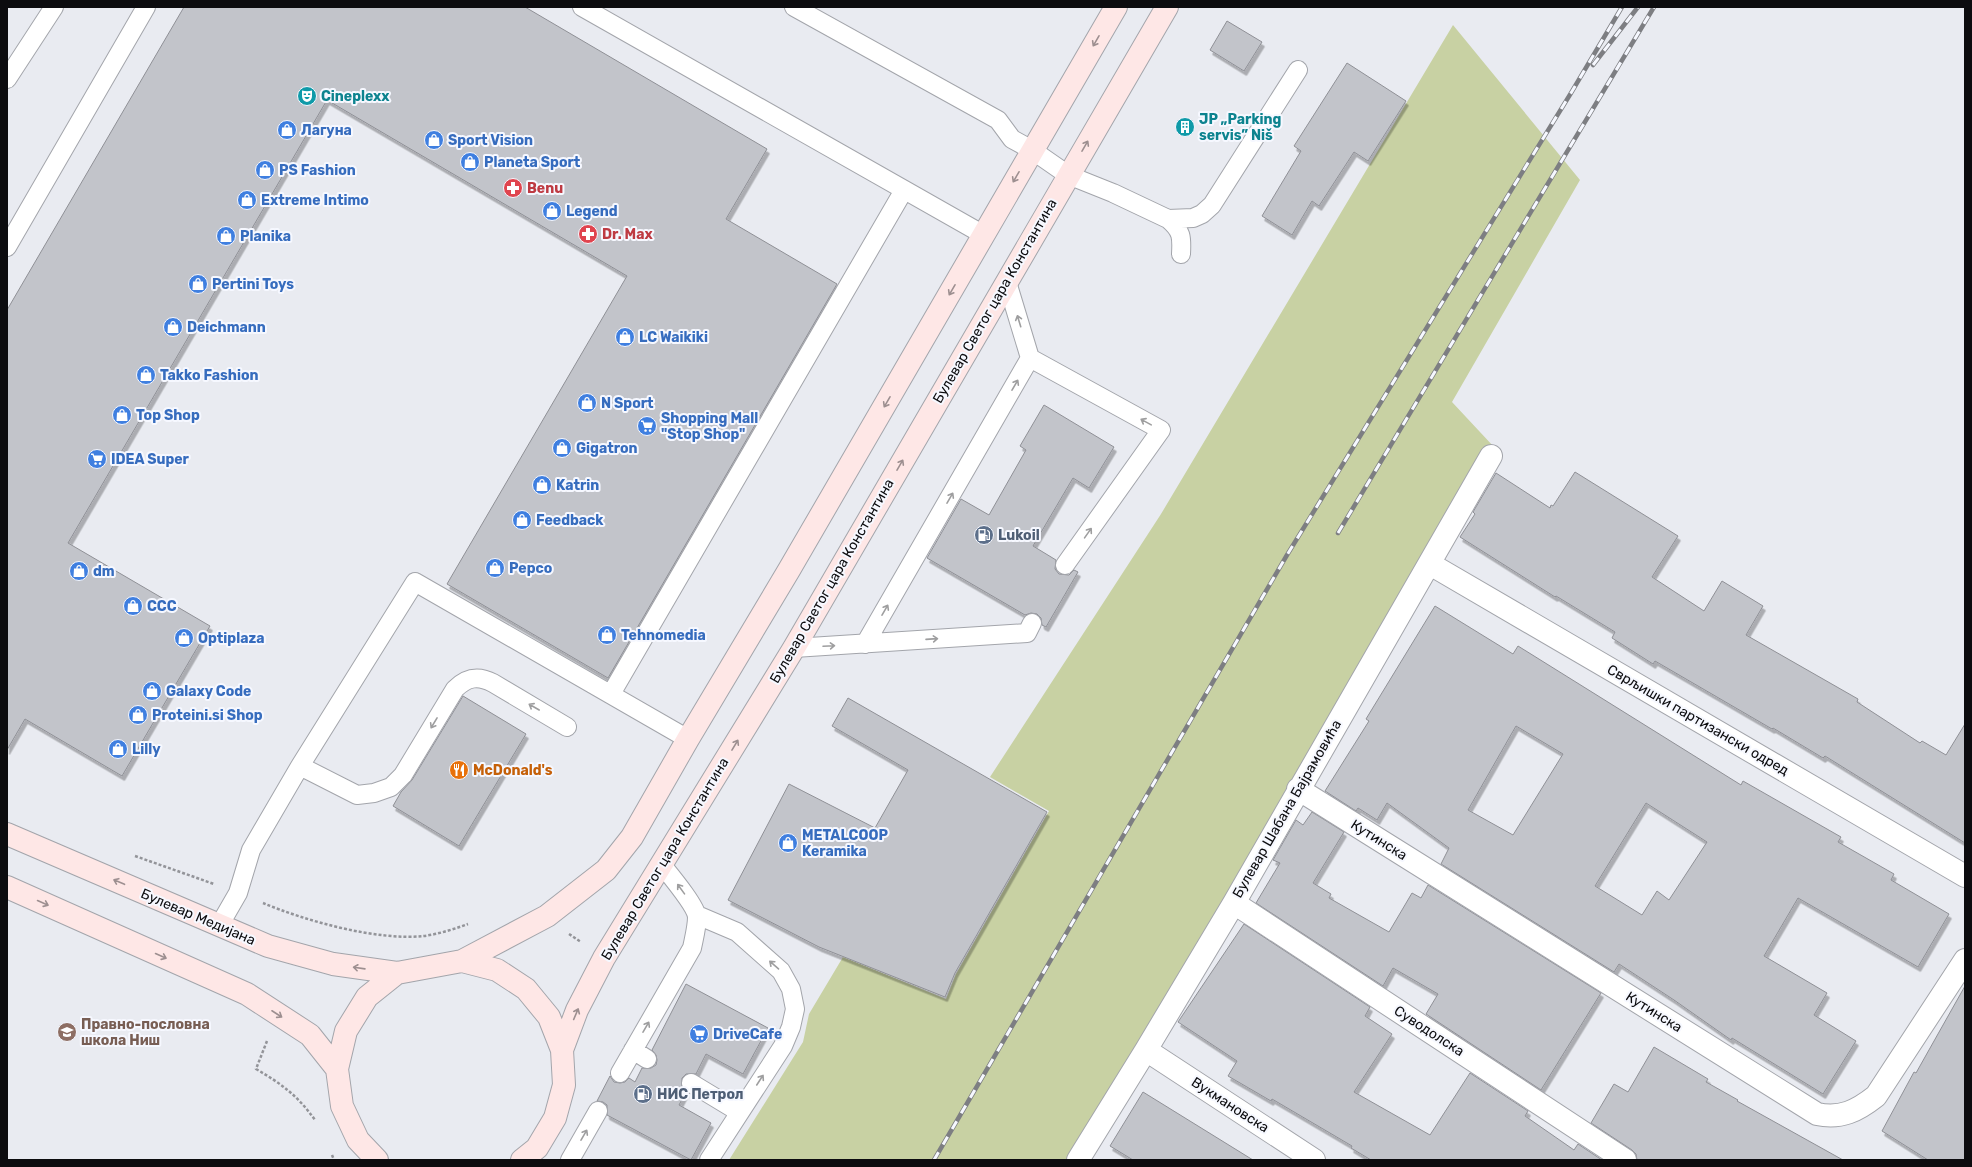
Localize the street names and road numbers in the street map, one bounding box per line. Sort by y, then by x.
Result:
street label: Булевар Светог цара Константина [929,196,1061,406]
street label: Булевар Светог цара Константина [766,476,898,686]
street label: Сврљишки партизански одред [1604,661,1792,779]
street label: Булевар Шабана Бајрамовића [1229,717,1345,901]
street label: Булевар Светог цара Константина [598,755,732,963]
street label: Кутинска [1348,816,1410,864]
street label: Булевар Медијана [138,885,258,949]
street label: Кутинска [1623,988,1685,1036]
street label: Суводолска [1391,1002,1467,1060]
street label: Вукмановска [1188,1074,1272,1136]

